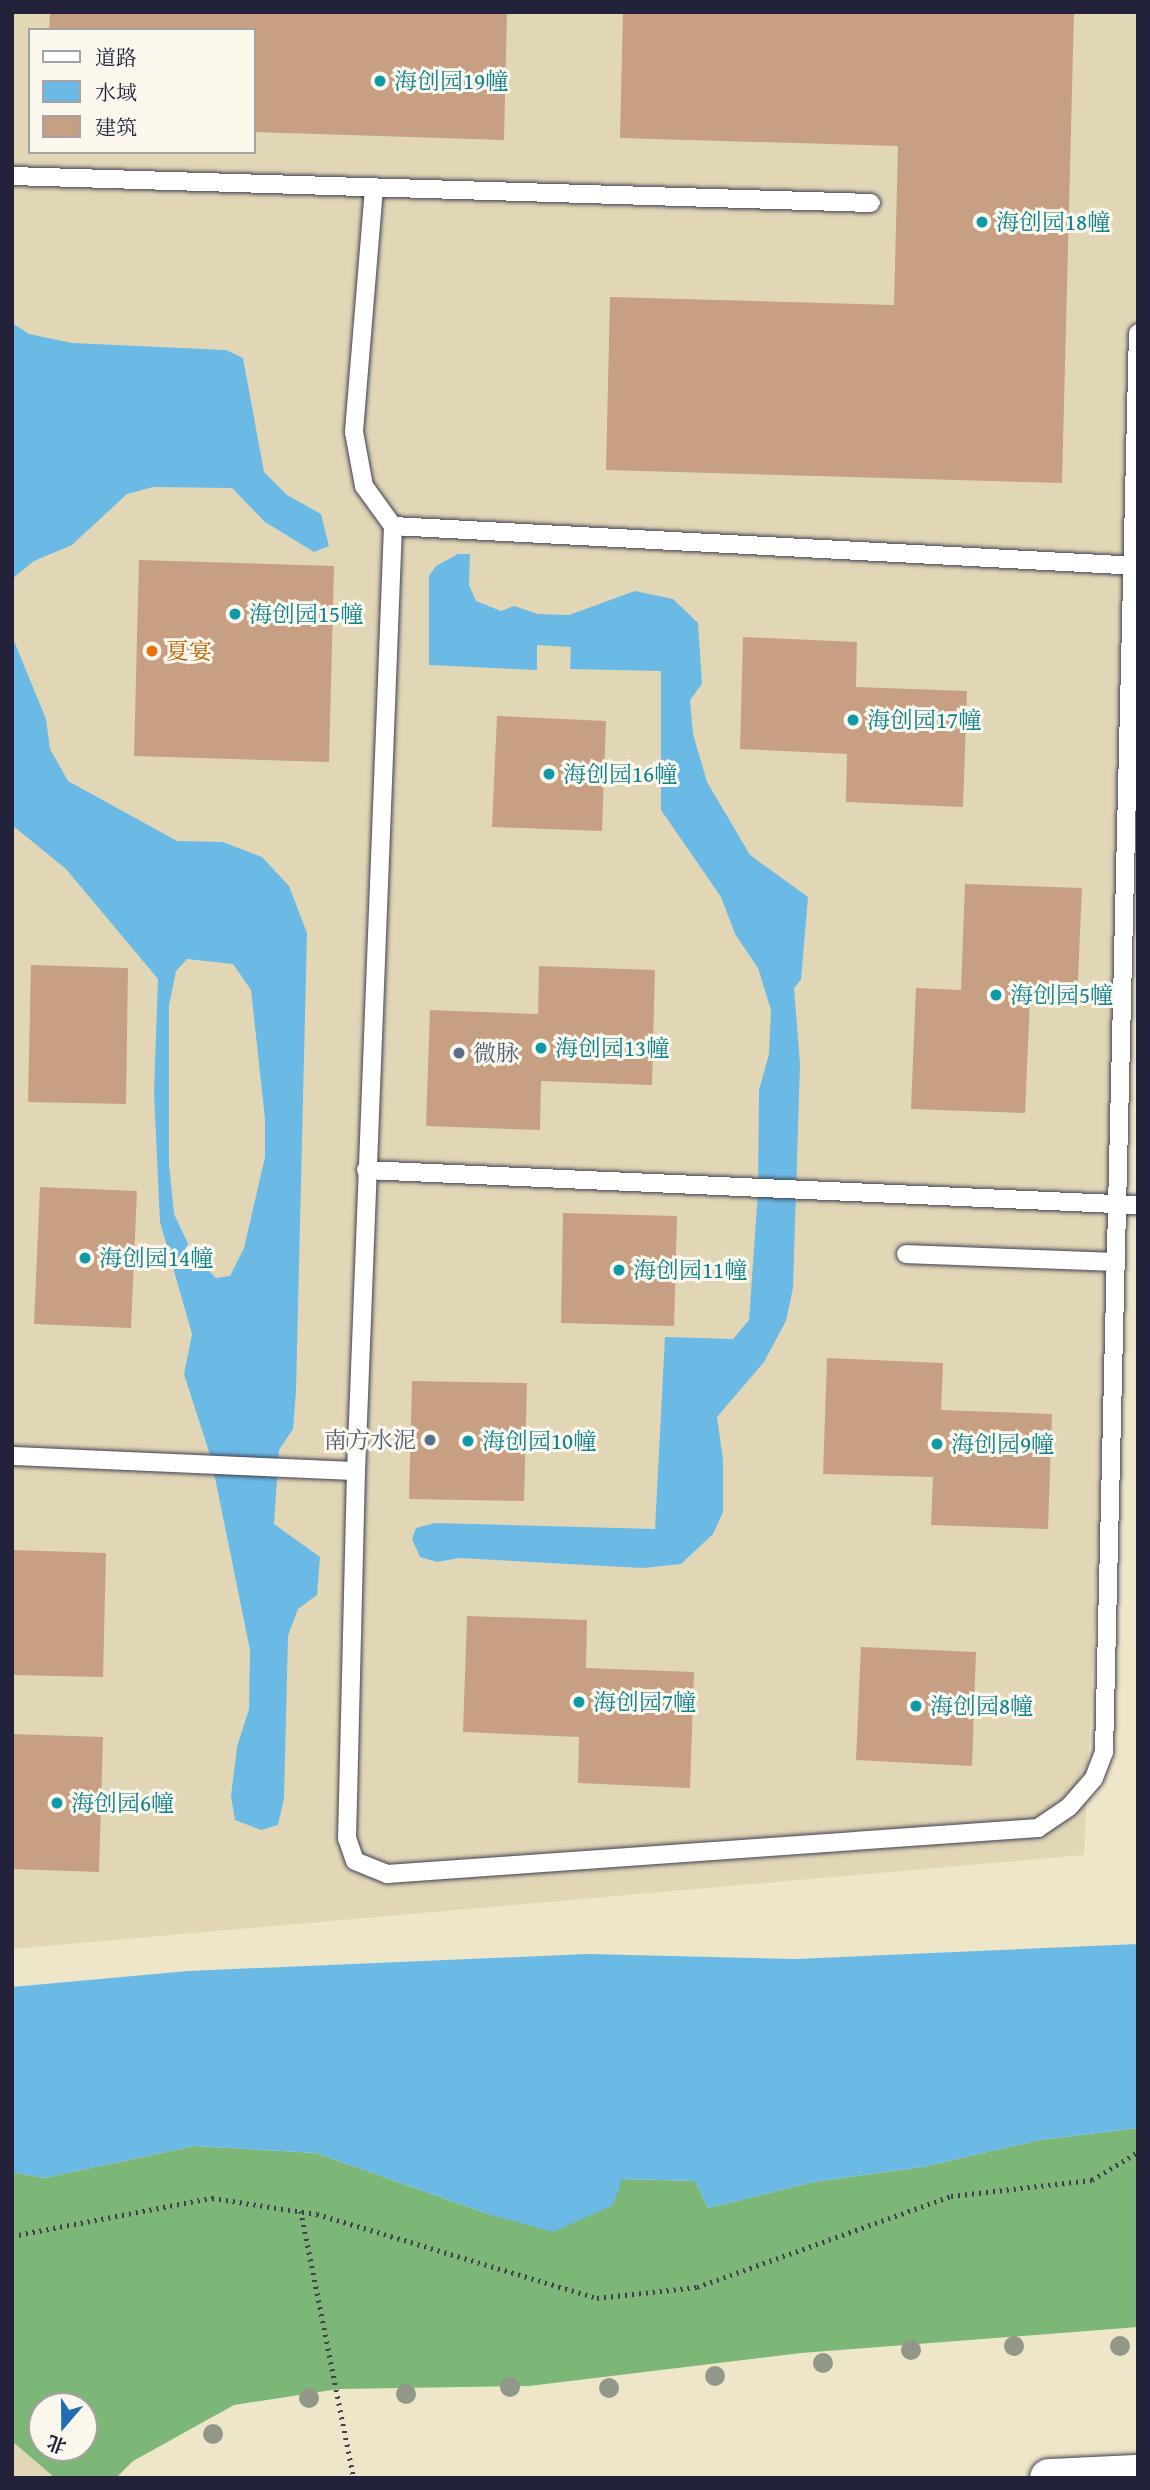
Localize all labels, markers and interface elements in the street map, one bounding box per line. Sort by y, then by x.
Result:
legend [28,28,256,154]
text: 道路 [95,42,137,73]
place label: 海创园19幢 [394,67,508,95]
marker: 海创园19幢 [372,73,388,89]
text: 水域 [95,77,137,108]
text: 建筑 [95,112,137,143]
place label: 海创园18幢 [996,208,1110,236]
marker: 海创园18幢 [974,214,990,230]
place label: 海创园15幢 [249,600,363,628]
marker: 海创园15幢 [227,606,243,622]
place label: 夏宴 [166,637,212,665]
marker: 夏宴 [144,643,160,659]
place label: 海创园17幢 [867,706,981,734]
marker: 海创园17幢 [845,712,861,728]
place label: 海创园16幢 [563,760,677,788]
marker: 海创园16幢 [541,766,557,782]
place label: 海创园5幢 [1010,981,1113,1009]
marker: 海创园5幢 [988,987,1004,1003]
place label: 海创园13幢 [555,1034,669,1062]
place label: 微脉 [473,1039,519,1067]
marker: 海创园13幢 [533,1040,549,1056]
marker: 微脉 [451,1045,467,1061]
place label: 海创园14幢 [99,1244,213,1272]
marker: 海创园14幢 [77,1250,93,1266]
place label: 海创园11幢 [633,1256,747,1284]
marker: 海创园11幢 [611,1262,627,1278]
place label: 南方水泥 [324,1426,416,1454]
place label: 海创园10幢 [482,1427,596,1455]
place label: 海创园9幢 [951,1430,1054,1458]
marker: 南方水泥 [422,1432,438,1448]
marker: 海创园10幢 [460,1433,476,1449]
marker: 海创园9幢 [929,1436,945,1452]
place label: 海创园7幢 [593,1688,696,1716]
place label: 海创园8幢 [930,1692,1033,1720]
marker: 海创园7幢 [571,1694,587,1710]
marker: 海创园8幢 [908,1698,924,1714]
place label: 海创园6幢 [71,1789,174,1817]
marker: 海创园6幢 [49,1795,65,1811]
north arrow [28,2392,98,2462]
text: 北 [43,2428,70,2461]

